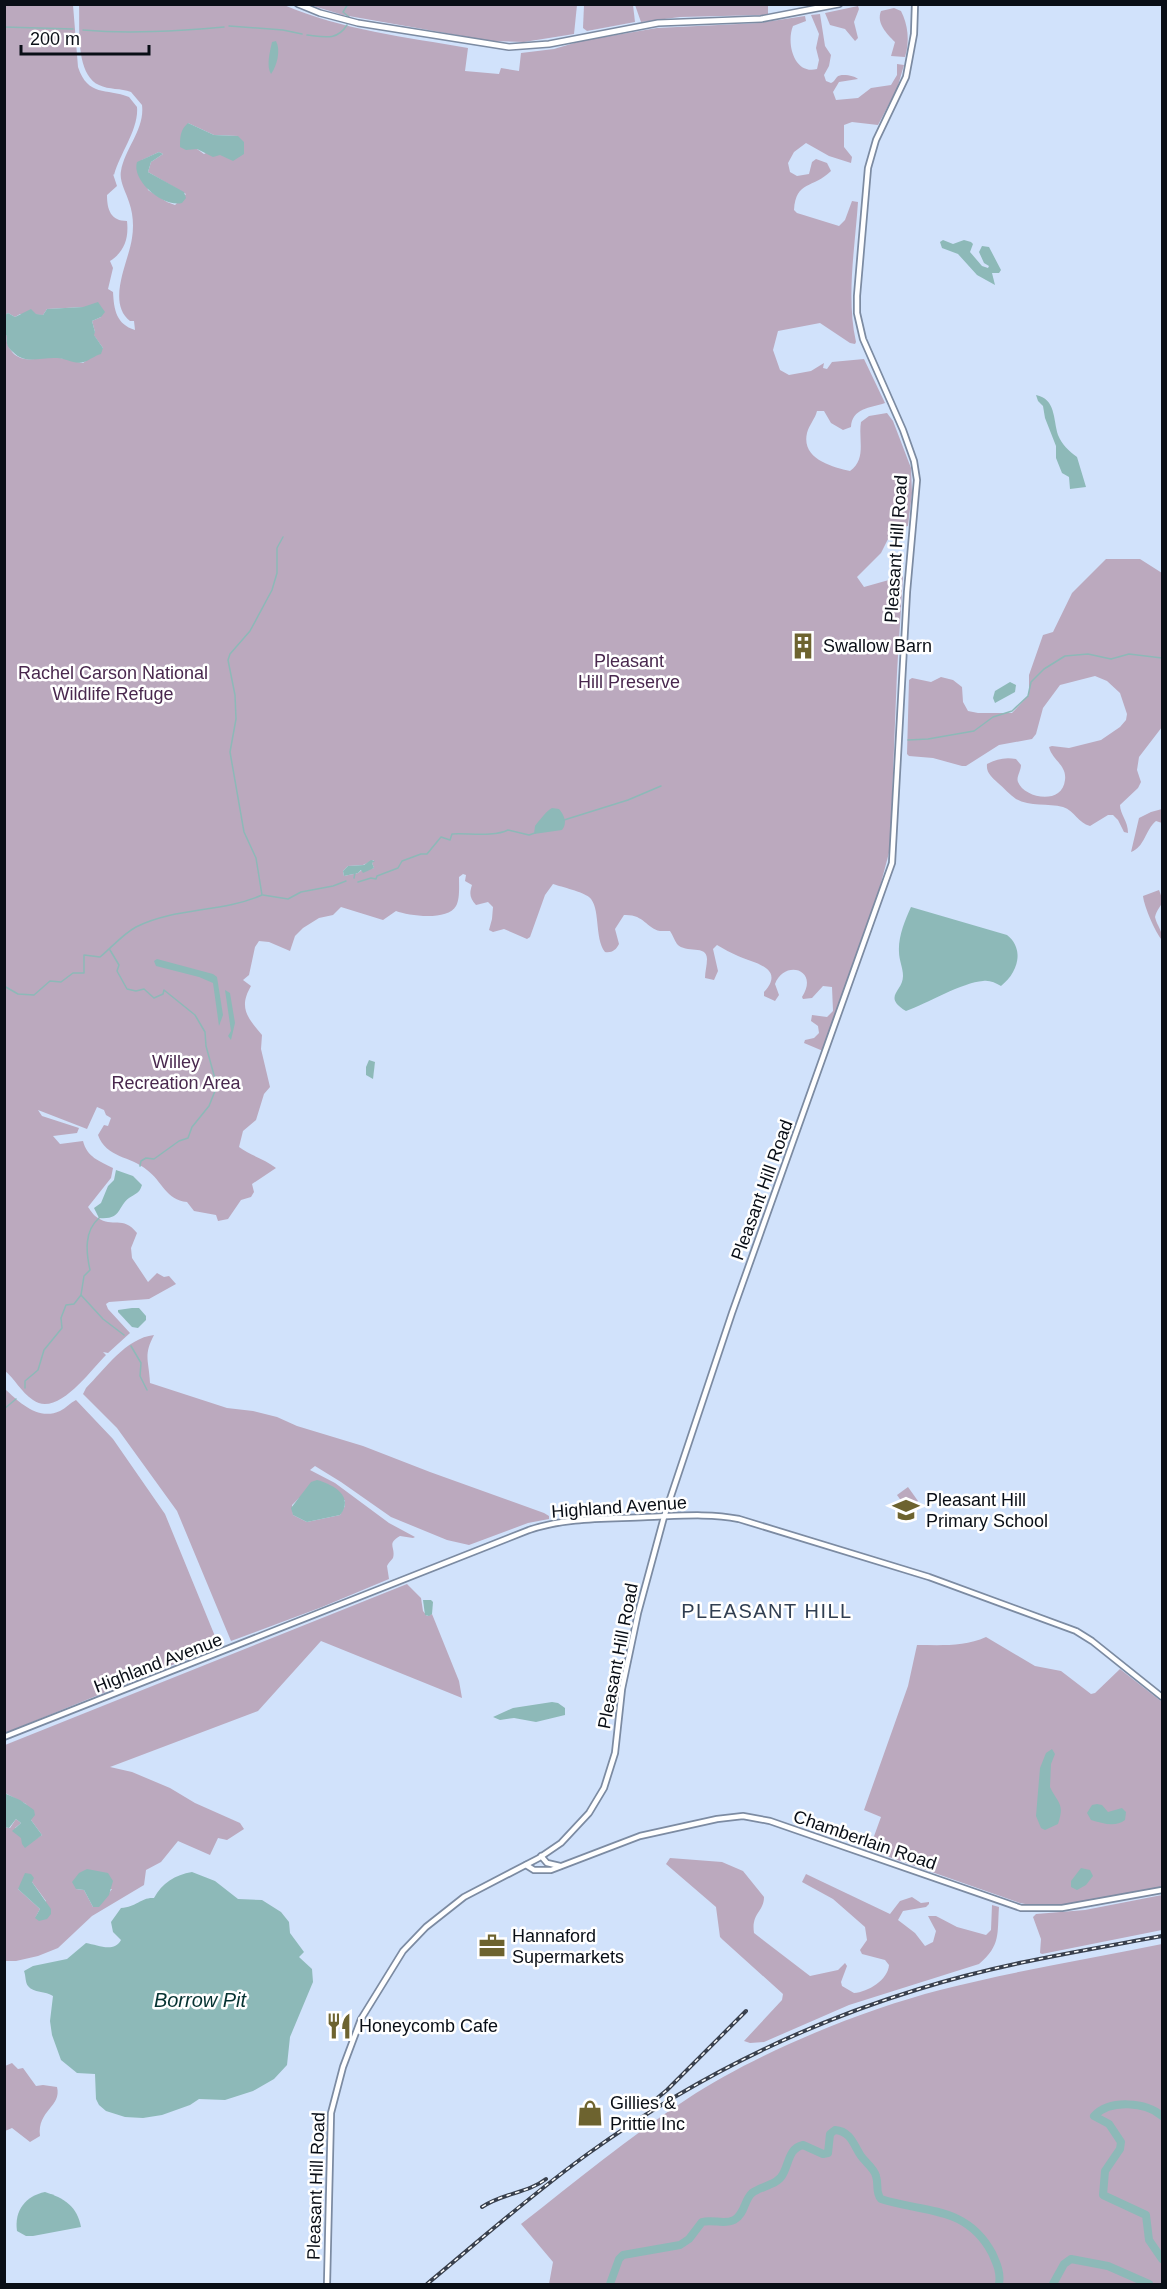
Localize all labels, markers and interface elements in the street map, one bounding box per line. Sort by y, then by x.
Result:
scale bar [21,18,148,56]
text: 200 m [30,29,80,49]
street label: Pleasant Hill Road [881,474,911,624]
building icon: Swallow Barn [788,631,818,661]
place label: Swallow Barn [823,636,932,656]
park label: Pleasant Hill Preserve [578,651,680,692]
park label: Rachel Carson National Wildlife Refuge [18,663,208,704]
park label: Willey Recreation Area [111,1052,242,1093]
street label: Pleasant Hill Road [727,1117,797,1263]
place label: Pleasant Hill Primary School [926,1490,1048,1531]
street label: Highland Avenue [551,1492,687,1522]
school or university icon: Pleasant Hill Primary School [891,1495,921,1525]
street label: Pleasant Hill Road [594,1581,642,1731]
district label: PLEASANT HILL [681,1600,853,1622]
street label: Highland Avenue [91,1629,225,1697]
street label: Chamberlain Road [791,1806,939,1874]
place label: Hannaford Supermarkets [512,1926,624,1967]
office icon: Hannaford Supermarkets [477,1931,507,1961]
water label: Borrow Pit [154,1989,248,2011]
restaurant icon: Honeycomb Cafe [324,2011,354,2041]
place label: Honeycomb Cafe [359,2016,498,2036]
place label: Gillies & Prittie Inc [610,2093,685,2134]
shop icon: Gillies & Prittie Inc [575,2098,605,2128]
street label: Pleasant Hill Road [303,2112,329,2260]

